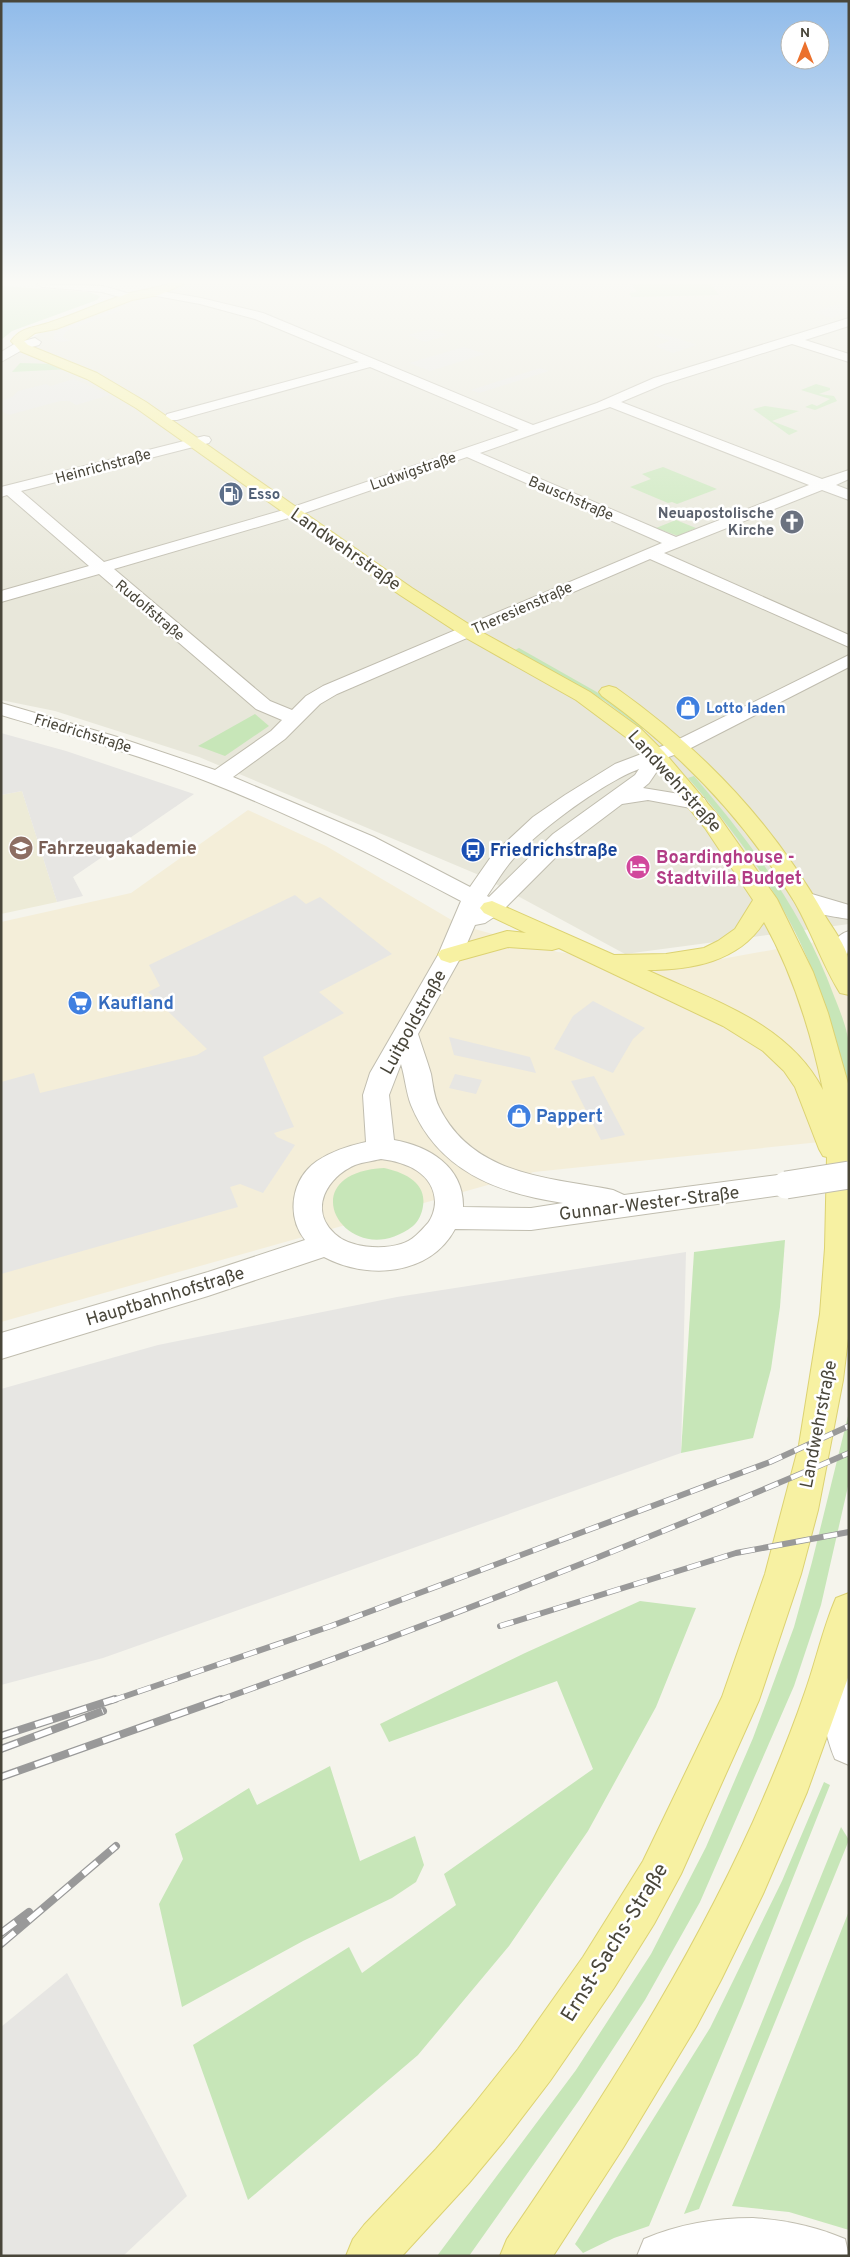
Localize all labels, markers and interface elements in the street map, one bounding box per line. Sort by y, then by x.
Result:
north arrow [780,20,830,70]
text: N [800,25,810,42]
street label: Heinrichstraße [53,446,153,489]
street label: Ludwigstraße [368,449,459,496]
street label: Bauschstraße [525,473,616,526]
fuel station icon: Esso [218,481,244,507]
place label: Esso [248,486,280,505]
street label: Landwehrstraße [285,504,405,597]
place label: Neuapostolische Kirche [658,505,774,541]
church icon: Neuapostolische Kirche [779,509,805,535]
street label: Rudolfstraße [110,576,188,646]
street label: Theresienstraße [469,579,576,640]
shop icon: Lotto laden [675,695,701,721]
place label: Lotto laden [706,700,786,719]
street label: Friedrichstraße [32,711,134,758]
street label: Landwehrstraße [622,726,726,838]
school or university icon: Fahrzeugakademie [8,835,34,861]
bus stop icon: Friedrichstraße [460,837,486,863]
place label: Fahrzeugakademie [38,838,197,861]
place label: Friedrichstraße [490,840,618,863]
place label: Boardinghouse - Stadtvilla Budget [656,847,802,891]
hotel icon: Boardinghouse - Stadtvilla Budget [625,854,651,880]
street label: Luitpoldstraße [376,966,453,1079]
supermarket icon: Kaufland [67,990,93,1016]
place label: Kaufland [98,993,174,1016]
shop icon: Pappert [506,1103,532,1129]
place label: Pappert [536,1106,603,1129]
street label: Gunnar-Wester-Straße [558,1182,741,1227]
street label: Hauptbahnhofstraße [83,1262,247,1332]
street label: Landwehrstraße [796,1358,843,1490]
street label: Ernst-Sachs-Straße [555,1858,675,2027]

